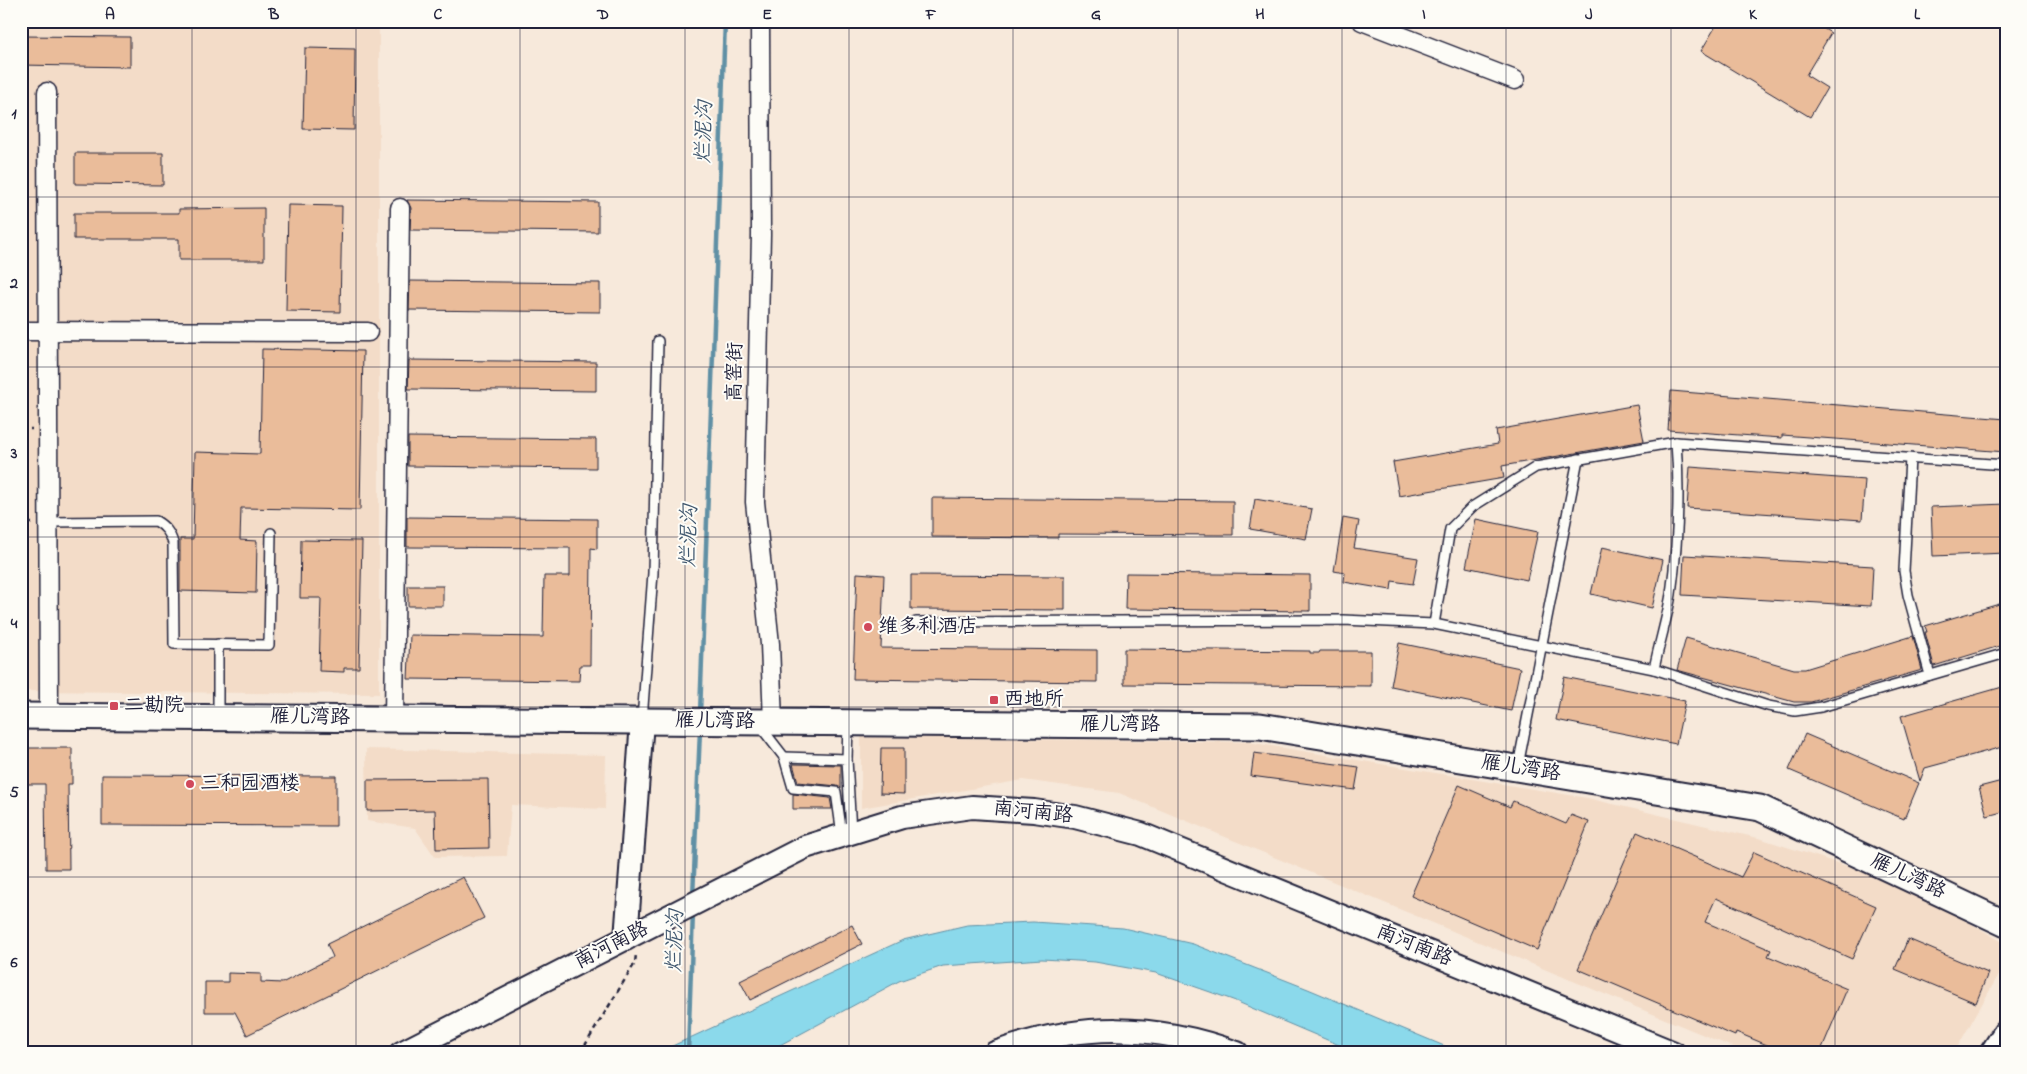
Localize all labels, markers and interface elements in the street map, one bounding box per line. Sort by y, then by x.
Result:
text: A [105,3,115,27]
text: B [268,3,280,27]
text: C [434,3,443,27]
text: D [596,3,609,27]
text: E [762,3,772,27]
text: F [925,3,937,27]
text: G [1091,3,1101,27]
text: H [1255,3,1265,27]
text: I [1422,3,1426,27]
text: J [1585,3,1593,27]
text: K [1749,3,1758,27]
text: L [1914,3,1921,27]
water label: 烂泥沟 [689,98,721,164]
text: 1 [11,102,17,126]
text: 2 [9,272,18,296]
street label: 高窑街 [721,342,751,402]
text: 3 [10,442,18,466]
water label: 烂泥沟 [674,502,706,568]
text: 4 [10,612,18,636]
place label: 维多利酒店 [878,613,978,642]
marker: 维多利酒店 [862,621,874,633]
place label: 西地所 [1004,686,1064,715]
place label: 二勘院 [124,692,184,721]
marker: 西地所 [988,694,1000,706]
marker: 二勘院 [108,700,120,712]
street label: 雁儿湾路 [270,703,351,733]
street label: 雁儿湾路 [675,707,756,737]
street label: 雁儿湾路 [1080,711,1161,740]
street label: 雁儿湾路 [1479,748,1564,790]
place label: 三和园酒楼 [200,770,300,799]
marker: 三和园酒楼 [184,778,196,790]
text: 5 [9,781,19,805]
street label: 南河南路 [992,794,1075,832]
street label: 雁儿湾路 [1866,847,1951,907]
water label: 烂泥沟 [660,907,692,973]
street label: 南河南路 [570,914,655,977]
street label: 南河南路 [1371,918,1457,975]
text: 6 [9,951,18,975]

